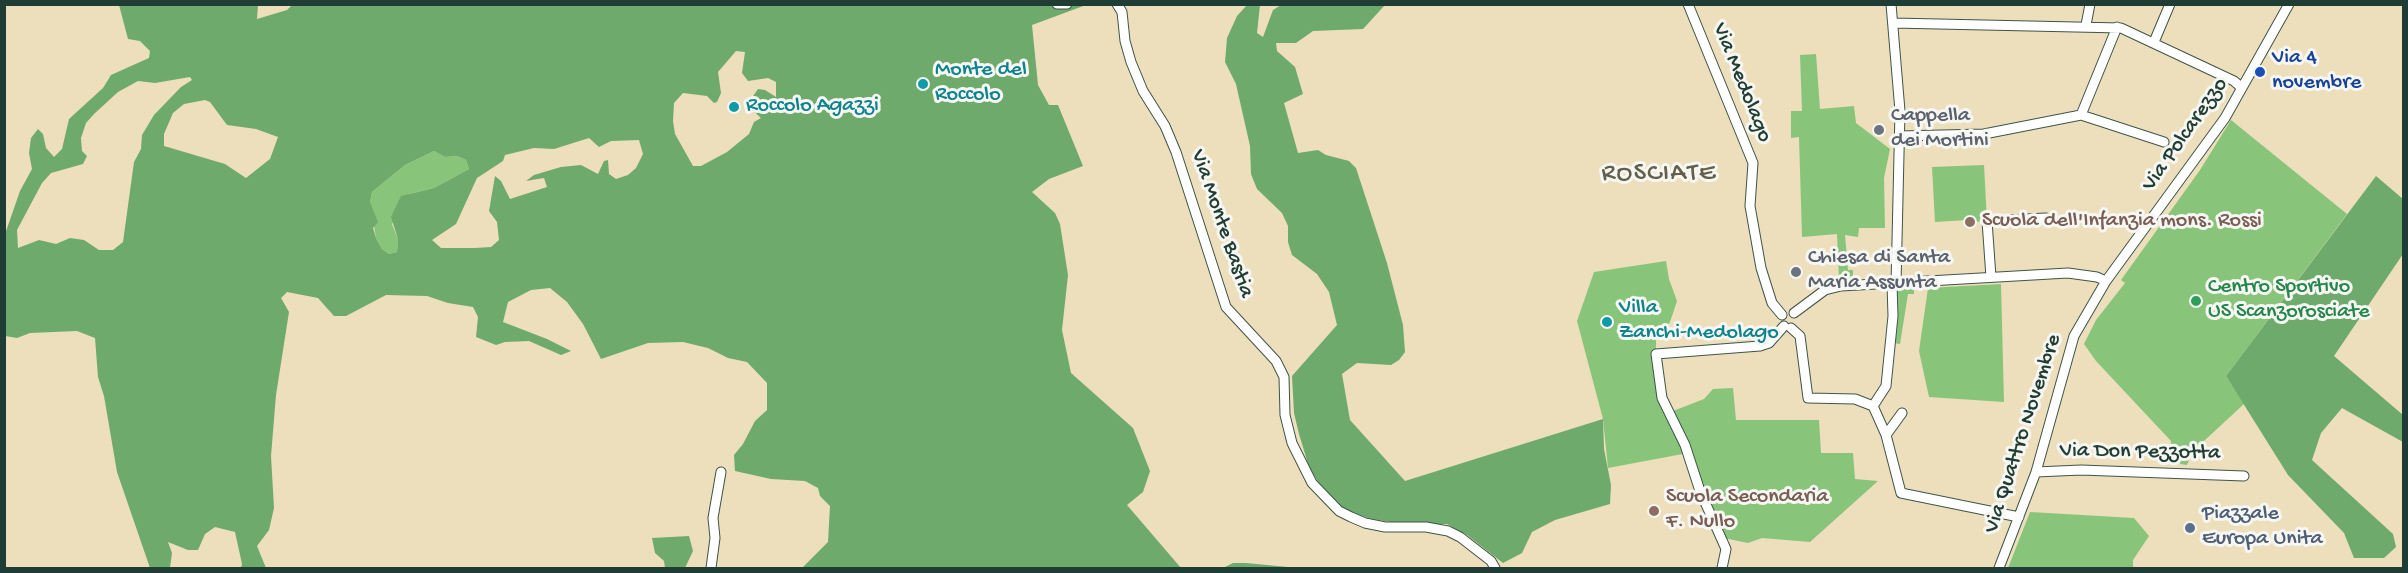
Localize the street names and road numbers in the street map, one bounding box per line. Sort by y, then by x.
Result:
street label: Via Medolago [1705,19,1777,147]
street label: Via Polcarezzo [2137,73,2235,197]
street label: Via Monte Bastia [1183,147,1259,301]
street label: Via Quattro Novembre [1979,331,2069,537]
street label: Via Don Pezzotta [2060,438,2220,468]

